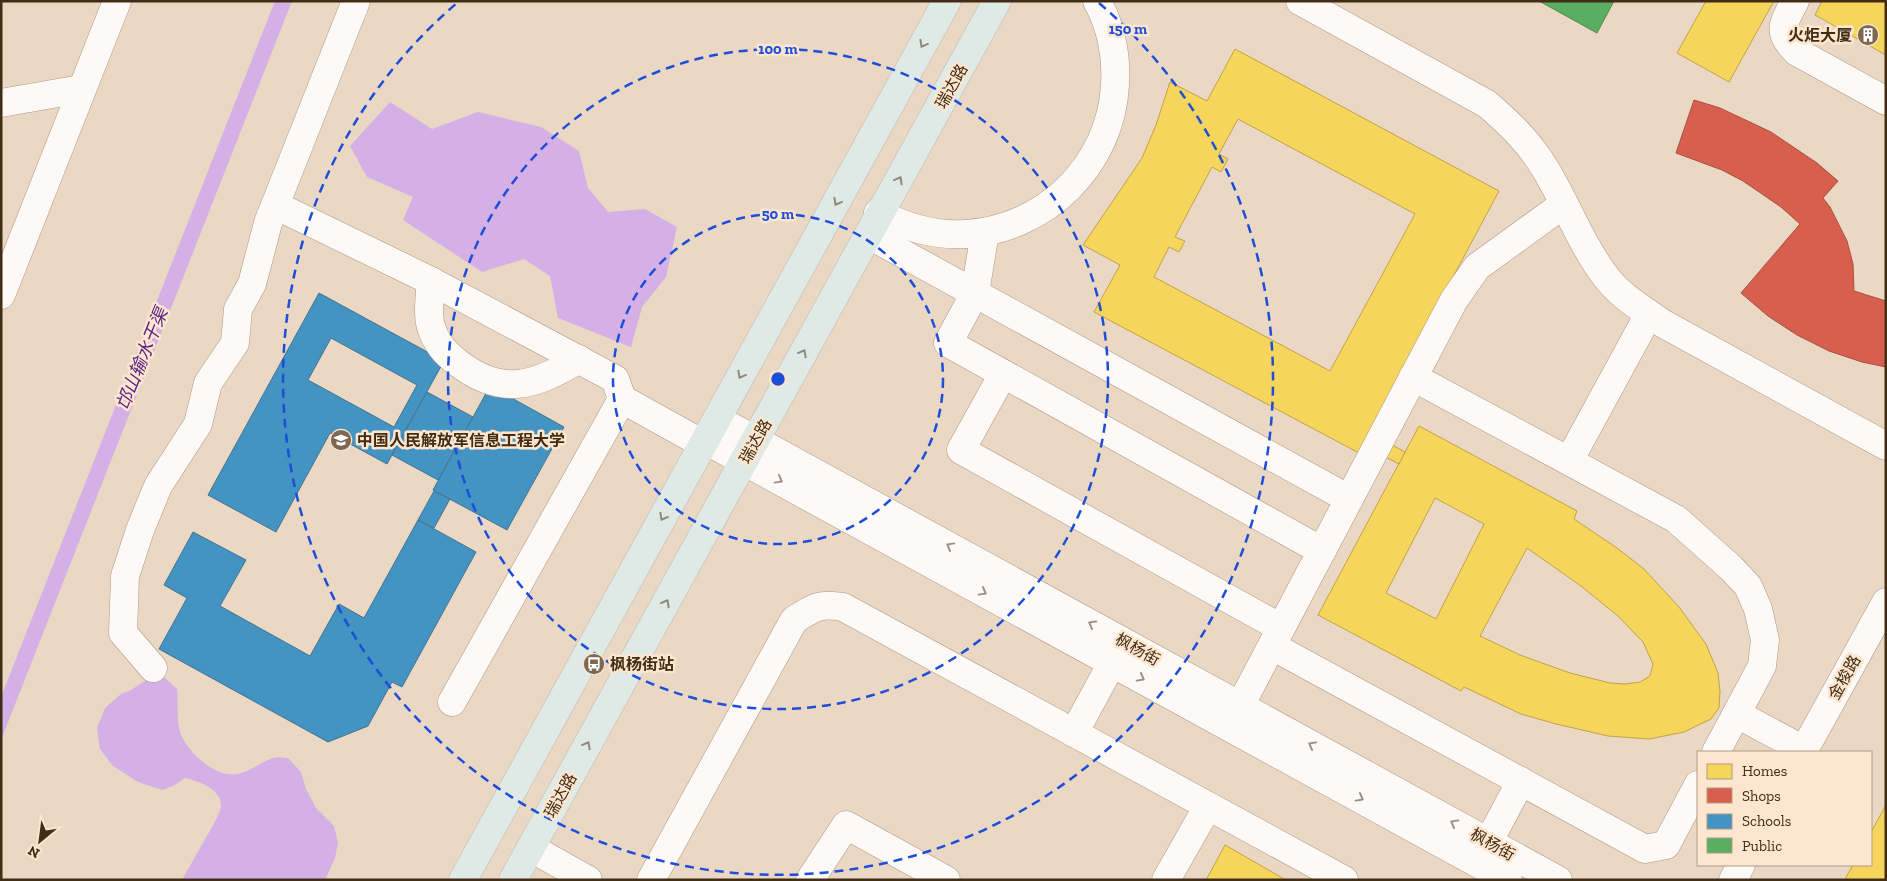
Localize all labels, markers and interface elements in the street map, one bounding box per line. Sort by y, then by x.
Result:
text: 150 m [1109,20,1147,38]
building icon: 火炬大厦 [1856,23,1880,47]
place label: 火炬大厦 [1788,26,1852,45]
one-way arrow [920,39,930,48]
text: 100 m [758,40,798,58]
street label: 瑞达路 [931,61,971,112]
one-way arrow [892,177,902,186]
one-way arrow [833,196,843,205]
text: 50 m [762,205,794,223]
water label: 邙山输水干渠 [112,302,174,413]
one-way arrow [797,350,807,359]
one-way arrow [738,369,748,378]
centre of rings [769,370,787,388]
street label: 瑞达路 [735,416,775,467]
school or university icon: 中国人民解放军信息工程大学 [329,428,353,452]
place label: 中国人民解放军信息工程大学 [357,431,565,450]
one-way arrow [773,474,782,484]
one-way arrow [659,512,669,521]
one-way arrow [946,542,955,552]
one-way arrow [977,586,986,596]
one-way arrow [660,599,670,608]
one-way arrow [1089,621,1098,631]
street label: 枫杨街 [1112,629,1163,669]
bus stop icon: 枫杨街站 [582,652,606,676]
street label: 金梭路 [1824,652,1864,703]
place label: 枫杨街站 [610,655,674,674]
one-way arrow [1135,672,1144,682]
one-way arrow [581,741,591,750]
one-way arrow [1308,741,1317,751]
legend [1697,751,1872,866]
text: Homes [1742,762,1787,780]
street label: 瑞达路 [540,770,580,821]
text: Shops [1742,787,1781,805]
one-way arrow [1354,792,1363,802]
text: Schools [1742,812,1791,830]
north arrow [15,816,65,866]
one-way arrow [1450,819,1459,829]
street label: 枫杨街 [1467,824,1518,864]
text: Public [1742,837,1782,855]
text: N [25,842,43,862]

